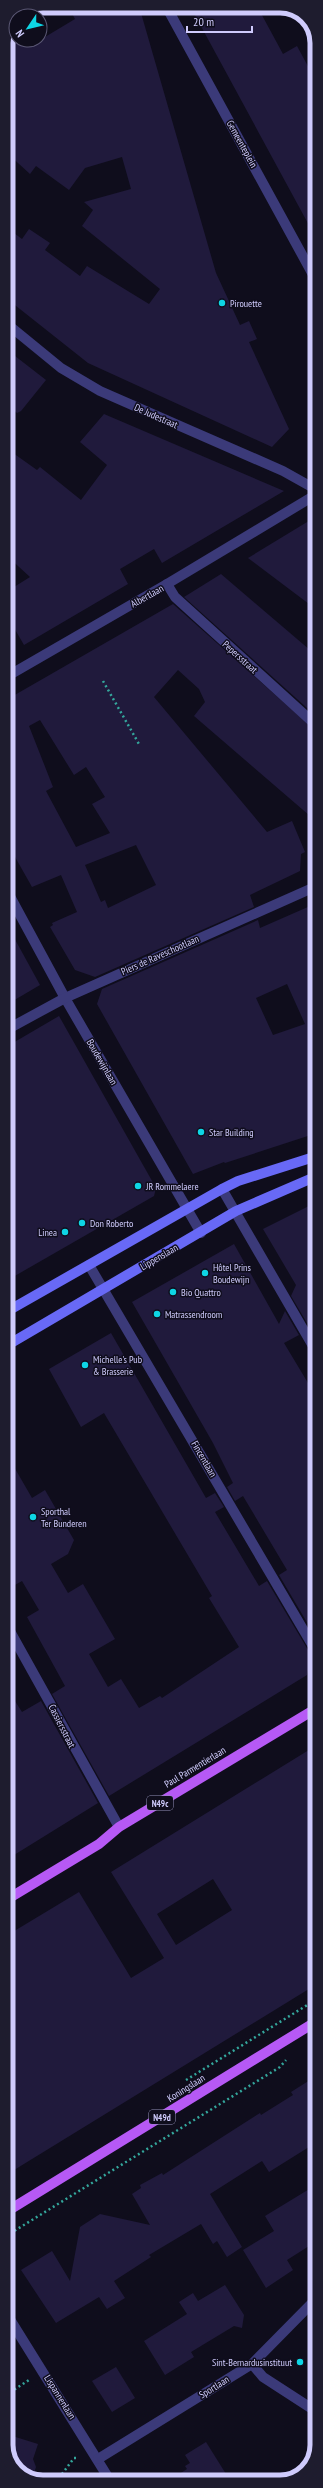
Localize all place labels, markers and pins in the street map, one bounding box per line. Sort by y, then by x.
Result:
place label: Pirouette [230,297,262,310]
marker: Pirouette [217,298,227,308]
place label: Star Building [209,1126,254,1139]
marker: Star Building [196,1127,206,1137]
place label: JR Rommelaere [145,1180,199,1193]
marker: JR Rommelaere [133,1181,143,1191]
place label: Don Roberto [90,1217,133,1230]
marker: Don Roberto [77,1218,87,1228]
place label: Linea [38,1226,57,1239]
marker: Linea [60,1227,70,1237]
place label: Hôtel Prins Boudewijn [213,1261,251,1286]
marker: Hôtel Prins Boudewijn [200,1268,210,1278]
place label: Bio Quattro [181,1286,221,1299]
marker: Bio Quattro [168,1287,178,1297]
place label: Matrassendroom [165,1308,222,1321]
marker: Matrassendroom [152,1309,162,1319]
place label: Michelle's Pub & Brasserie [93,1353,142,1378]
marker: Michelle's Pub & Brasserie [80,1360,90,1370]
place label: Sporthal Ter Bunderen [41,1505,87,1530]
marker: Sporthal Ter Bunderen [28,1512,38,1522]
place label: Sint-Bernardusinstituut [212,2356,292,2369]
marker: Sint-Bernardusinstituut [295,2357,305,2367]

